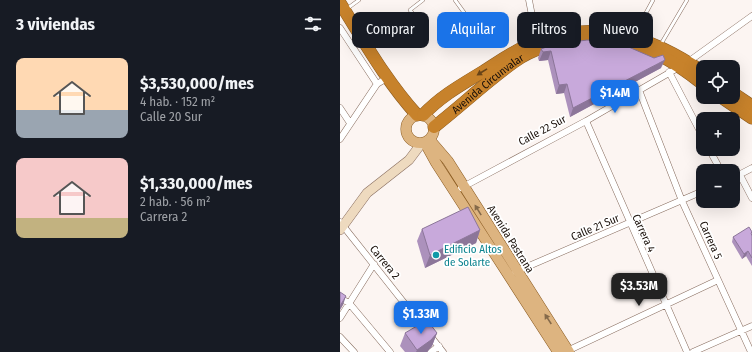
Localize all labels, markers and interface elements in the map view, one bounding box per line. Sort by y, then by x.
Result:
chip: Comprar [352,12,429,48]
chip: Alquilar [437,12,509,48]
chip: Filtros [517,12,581,48]
chip: Nuevo [589,12,653,48]
icon: filters [302,13,324,35]
text: 3 viviendas [16,14,95,35]
street label: Avenida Circunvalar [449,51,526,117]
map controls [696,60,740,208]
button: locate [696,60,740,104]
one-way arrow [476,68,488,75]
text: $3,530,000/mes [140,73,254,94]
icon: home [48,74,96,122]
pin: $1.4M [587,80,643,114]
text: $1.4M [600,85,630,100]
text: 4 hab. · 152 m² [140,94,215,109]
text: Calle 20 Sur [140,109,202,124]
street label: Calle 22 Sur [516,112,568,148]
button: + [696,112,740,156]
button: − [696,164,740,208]
text: $1,330,000/mes [140,173,252,194]
icon: home [48,174,96,222]
text: 2 hab. · 56 m² [140,194,211,209]
street label: Avenida Pastrana [485,203,537,276]
one-way arrow [475,204,482,215]
text: Carrera 2 [140,209,187,224]
street label: Calle 21 Sur [569,211,621,243]
street label: Carrera 4 [629,212,658,255]
street label: Carrera 5 [696,219,725,261]
street label: Carrera 2 [367,243,402,282]
place label: Edificio Altos de Solarte [444,243,502,269]
marker: Edificio Altos de Solarte [431,250,441,260]
pin: $3.53M [606,273,672,307]
text: $3.53M [620,278,658,293]
pin: $1.33M [388,301,454,335]
text: $1.33M [403,306,439,321]
one-way arrow [544,314,552,324]

